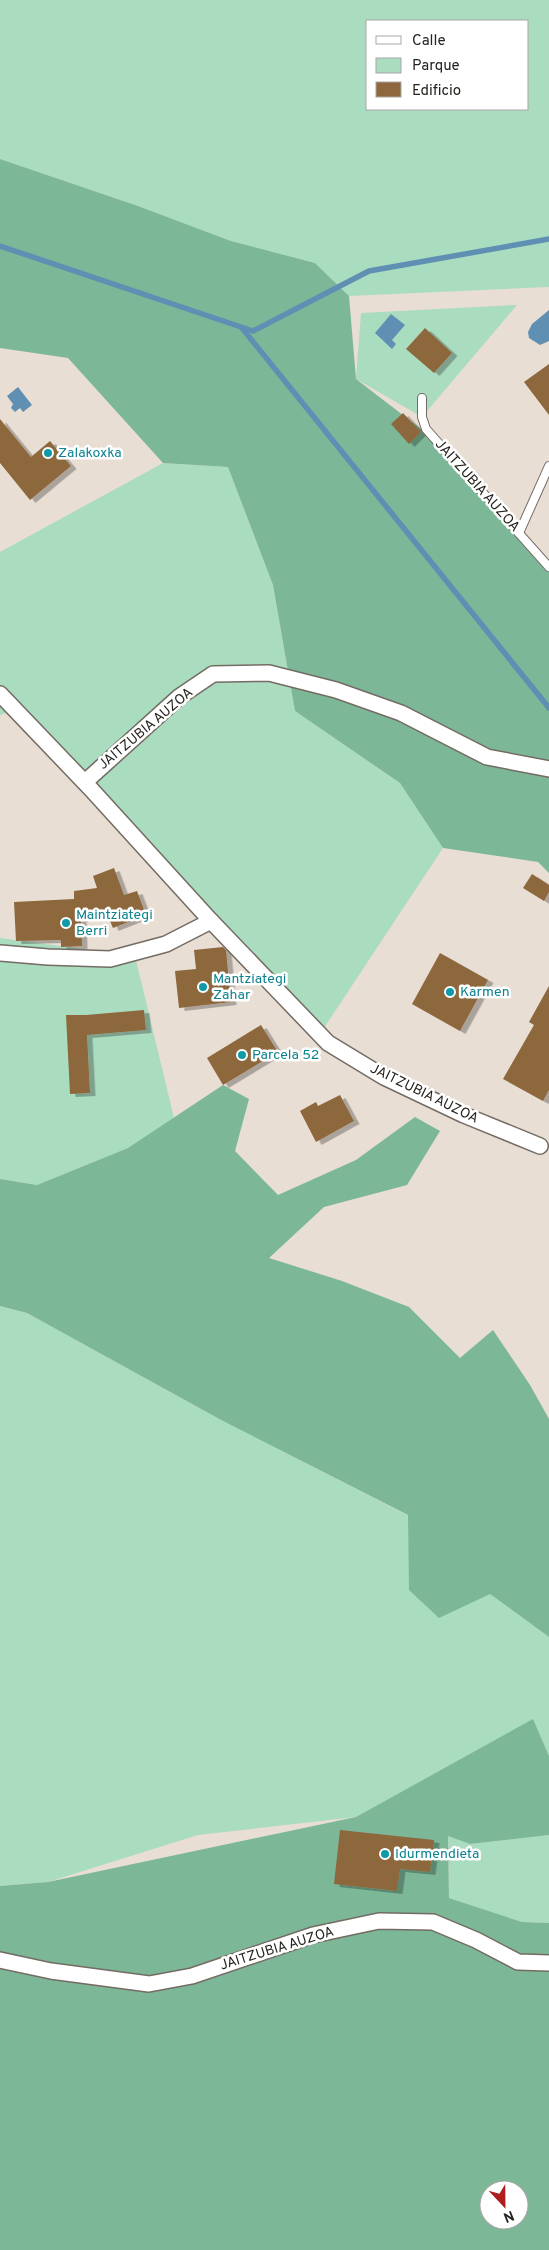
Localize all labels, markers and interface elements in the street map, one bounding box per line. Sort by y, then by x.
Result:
legend [366,20,529,110]
text: Calle [412,32,446,51]
text: Parque [412,57,460,76]
text: Edificio [412,82,461,101]
street label: JAITZUBIA AUZOA [431,436,523,536]
place label: Zalakoxka [58,445,122,462]
marker: Zalakoxka [42,447,54,459]
street label: JAITZUBIA AUZOA [95,684,197,774]
place label: Maintziategi Berri [76,907,153,940]
marker: Maintziategi Berri [60,917,72,929]
place label: Mantziategi Zahar [213,971,286,1004]
marker: Mantziategi Zahar [197,981,209,993]
place label: Karmen [460,984,510,1001]
marker: Karmen [444,986,456,998]
place label: Parcela 52 [252,1047,319,1064]
marker: Parcela 52 [236,1049,248,1061]
street label: JAITZUBIA AUZOA [367,1060,481,1128]
place label: Idurmendieta [395,1846,479,1863]
marker: Idurmendieta [379,1848,391,1860]
street label: JAITZUBIA AUZOA [218,1924,336,1974]
north arrow [479,2180,529,2230]
text: N [500,2206,516,2225]

